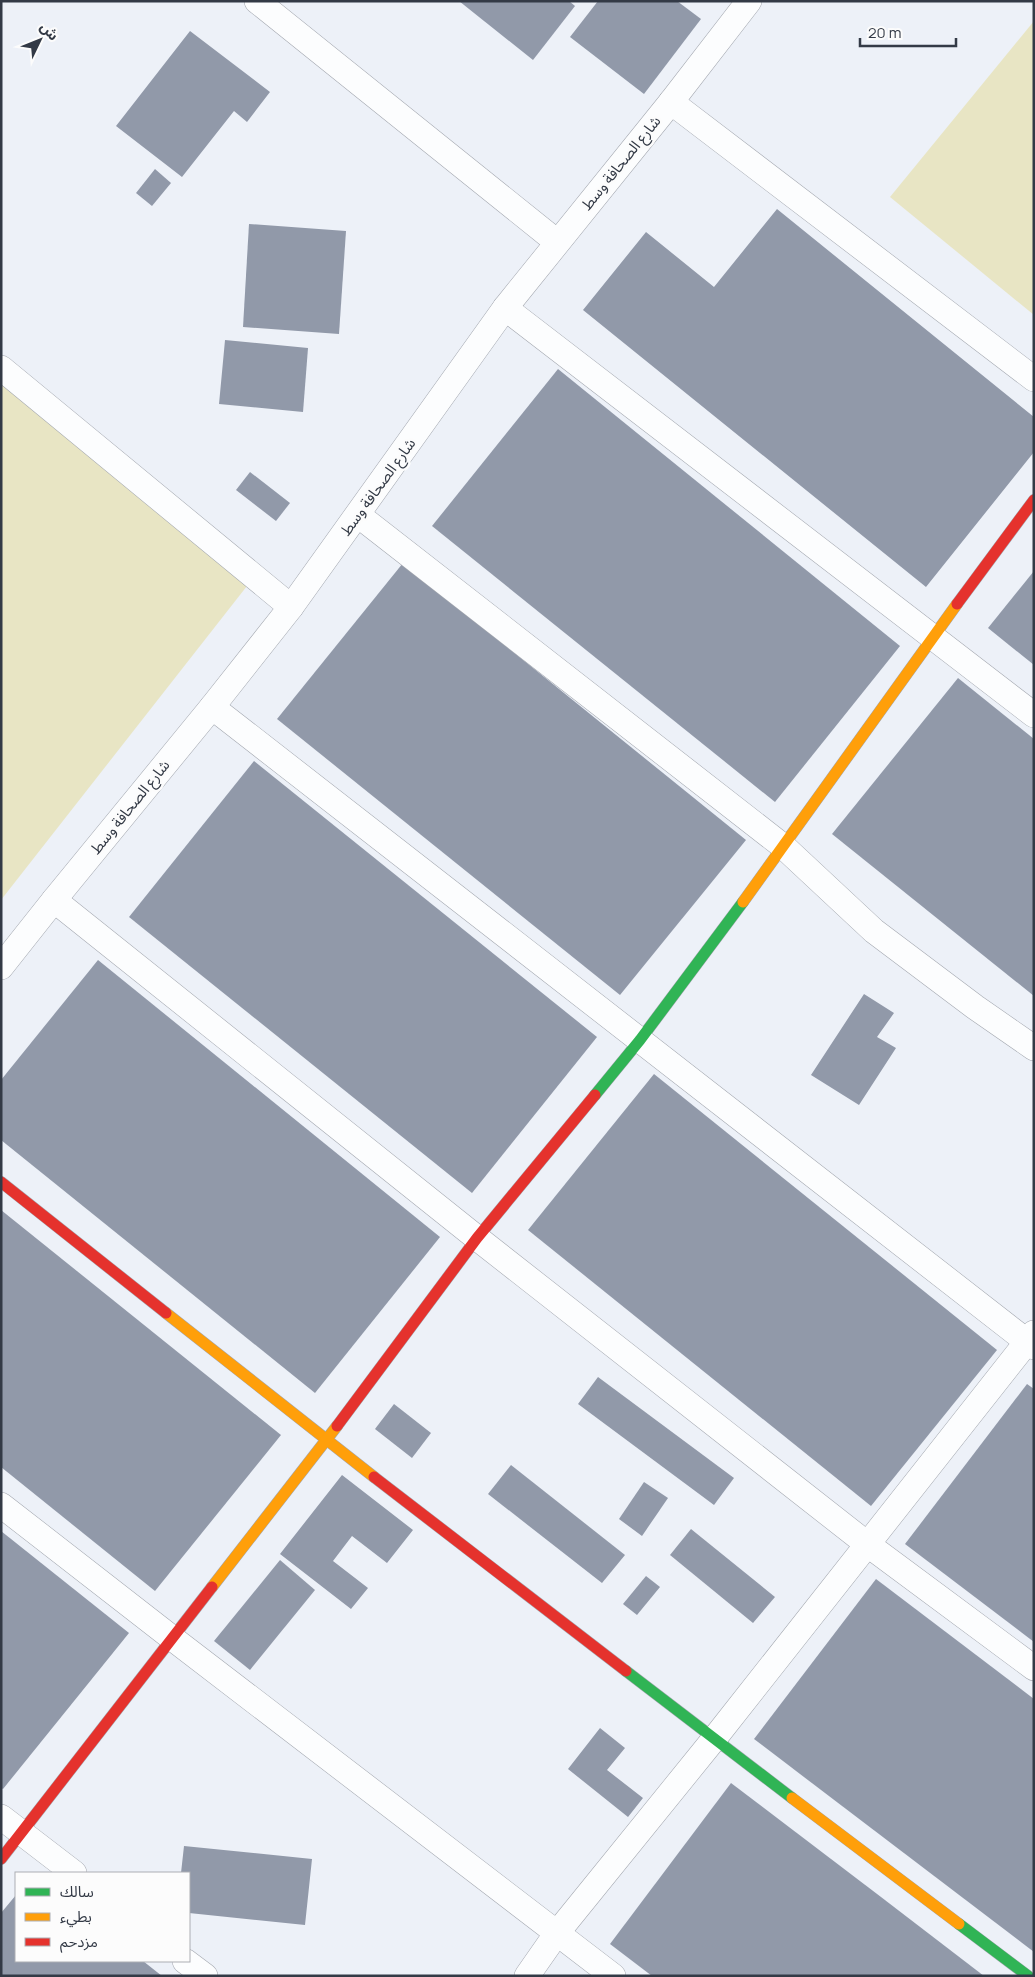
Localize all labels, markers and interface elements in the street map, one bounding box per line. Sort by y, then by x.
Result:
north arrow [15,15,65,65]
scale bar [860,15,956,47]
text: ش [36,17,63,44]
text: 20 m [868,22,901,43]
street label: شارع الصحافة وسط [576,111,667,216]
street label: شارع الصحافة وسط [335,434,422,541]
street label: شارع الصحافة وسط [85,755,176,860]
legend [15,1872,190,1962]
text: سالك [60,1881,94,1902]
text: بطيء [60,1906,92,1928]
text: مزدحم [60,1931,98,1953]

